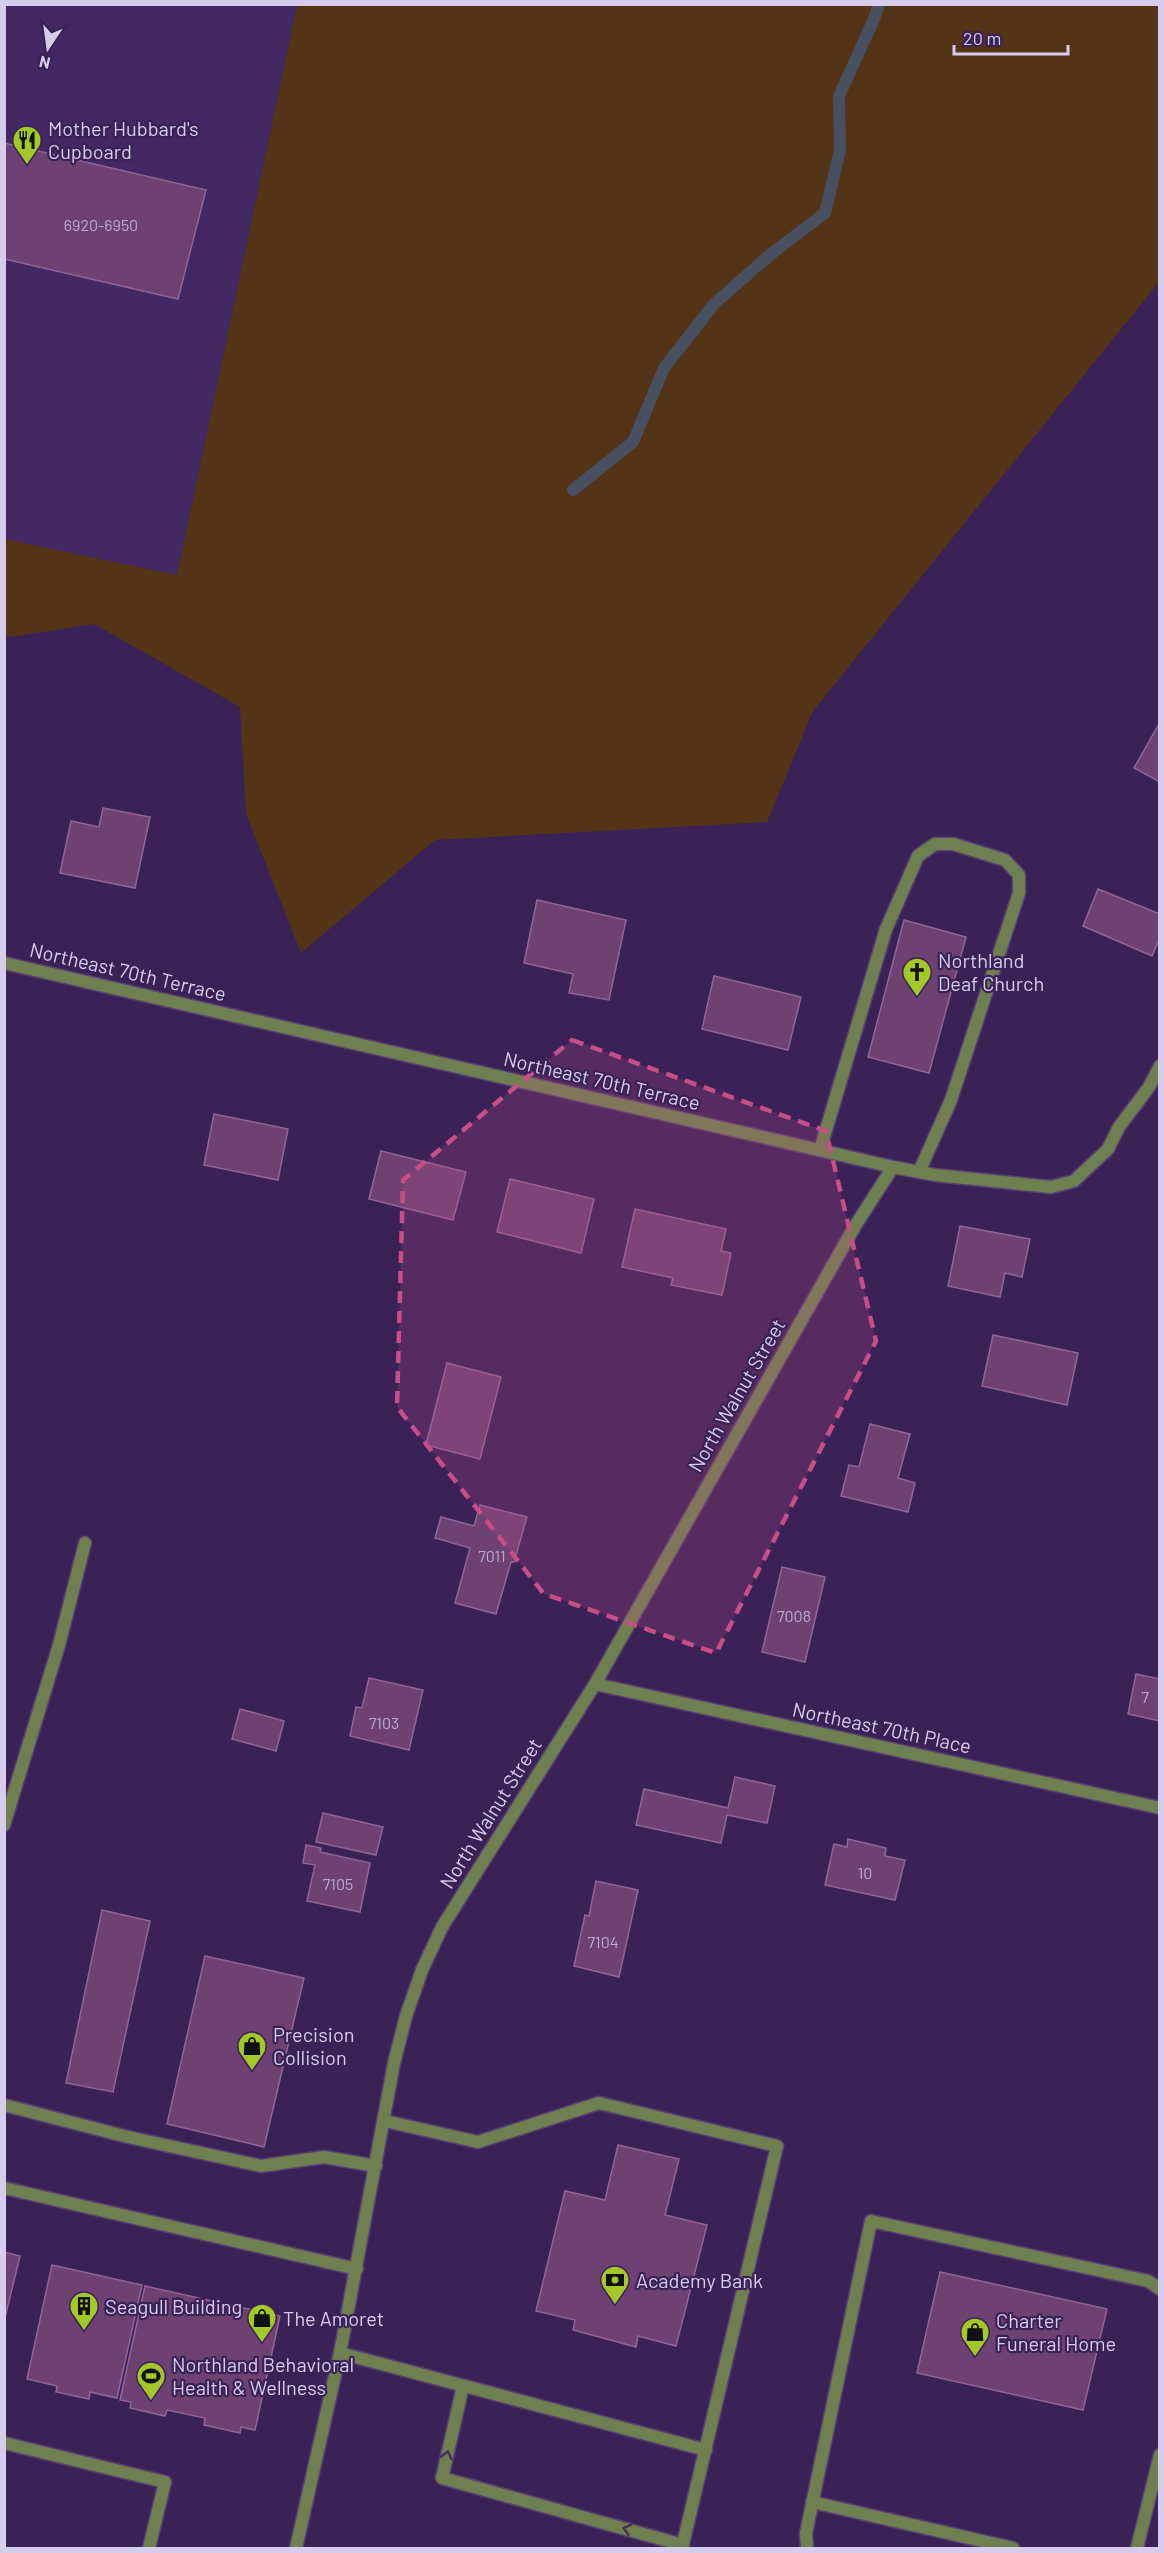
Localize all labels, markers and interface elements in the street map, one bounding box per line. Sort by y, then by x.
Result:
north arrow [18,18,78,78]
scale bar [954,18,1068,56]
text: 20 m [963,27,1001,49]
text: N [37,53,52,74]
place label: Mother Hubbard's Cupboard [48,116,199,163]
restaurant icon: Mother Hubbard's Cupboard [11,124,43,166]
house number: 6920-6950 [64,215,138,234]
street label: Northeast 70th Terrace [27,937,229,1005]
place label: Northland Deaf Church [938,948,1044,995]
church icon: Northland Deaf Church [901,956,933,998]
street label: Northeast 70th Terrace [501,1046,703,1114]
street label: North Walnut Street [682,1314,790,1476]
house number: 7011 [478,1546,506,1565]
house number: 7008 [777,1606,811,1625]
house number: 7 [1141,1687,1149,1706]
street label: Northeast 70th Place [790,1696,974,1758]
house number: 7103 [369,1713,399,1732]
street label: North Walnut Street [434,1733,546,1893]
house number: 10 [858,1863,872,1882]
house number: 7105 [323,1874,353,1893]
house number: 7104 [587,1932,619,1951]
place label: Precision Collision [273,2022,355,2069]
shop icon: Precision Collision [236,2030,268,2072]
bank icon: Academy Bank [599,2264,631,2306]
place label: Academy Bank [636,2268,763,2292]
building icon: Seagull Building [68,2290,100,2332]
place label: Seagull Building [105,2294,242,2318]
shop icon: The Amoret [246,2302,278,2344]
place label: The Amoret [283,2306,384,2330]
place label: Charter Funeral Home [996,2308,1116,2355]
shop icon: Charter Funeral Home [959,2316,991,2358]
place label: Northland Behavioral Health & Wellness [172,2352,354,2399]
sports icon: Northland Behavioral Health & Wellness [135,2360,167,2402]
one-way arrow [440,2450,453,2460]
one-way arrow [622,2524,633,2536]

